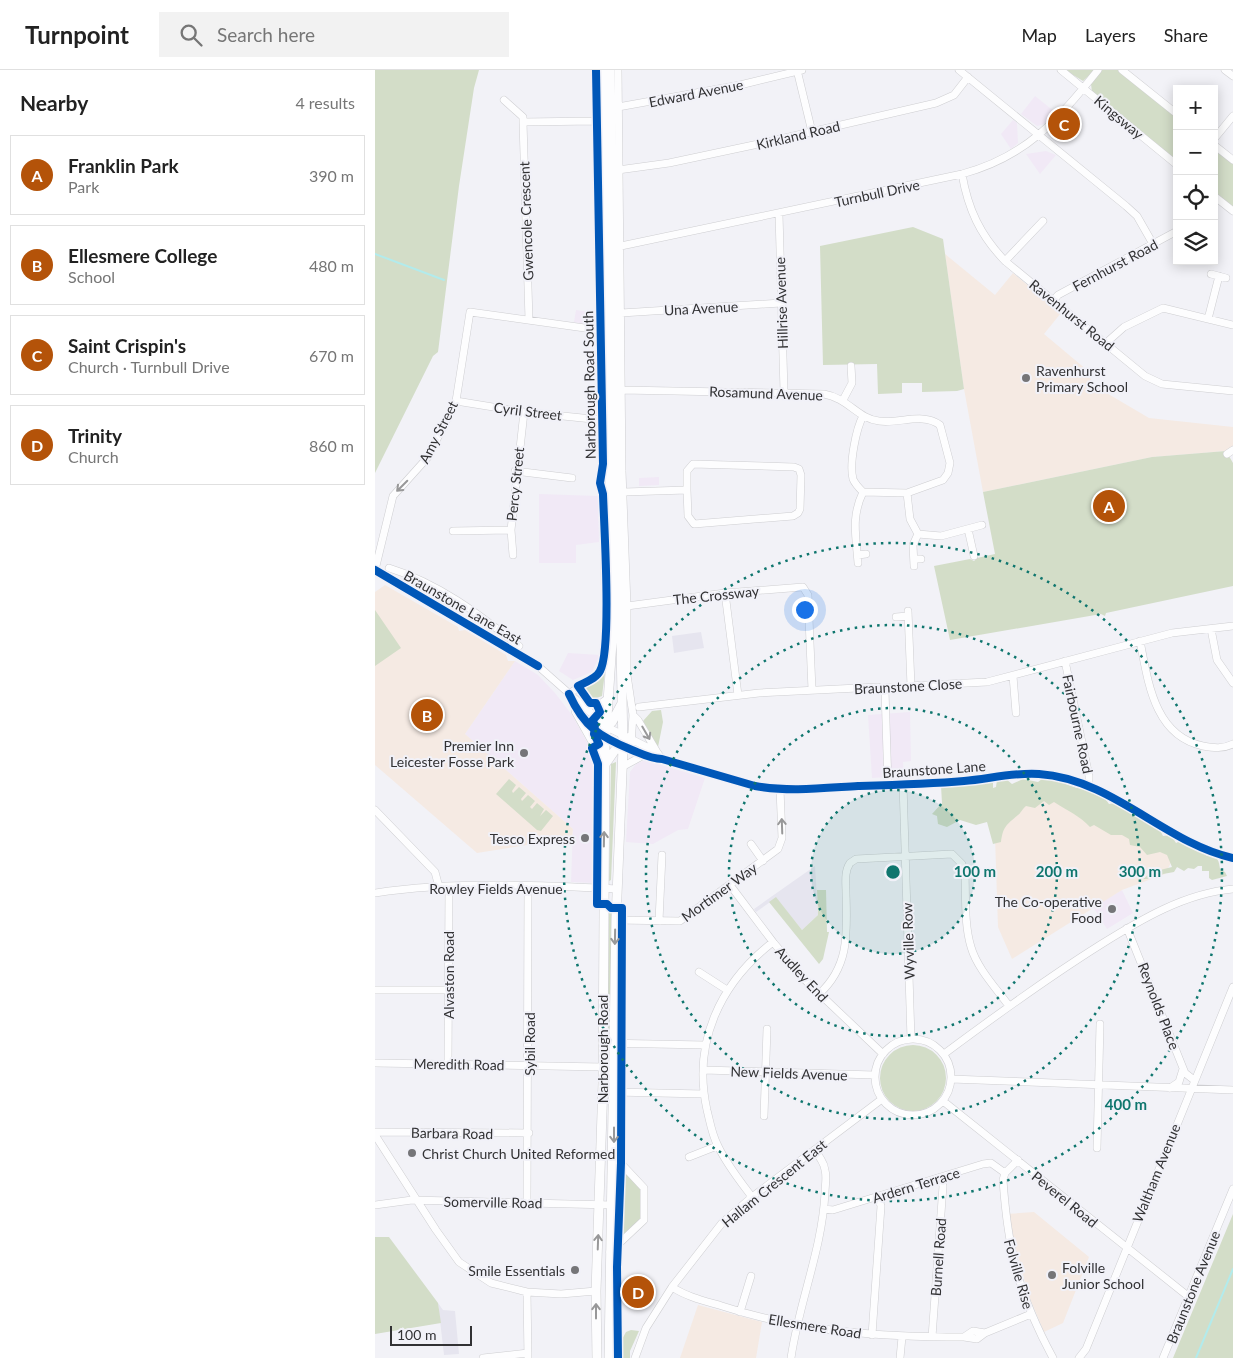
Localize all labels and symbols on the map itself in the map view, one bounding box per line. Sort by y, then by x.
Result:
street label: Edward Avenue [647,76,745,110]
street label: Kingsway [1091,92,1148,143]
pin: C [1048,105,1080,143]
street label: Kirkland Road [754,117,842,153]
street label: Gwencole Crescent [515,161,537,281]
street label: Turnbull Drive [833,176,921,210]
street label: Fernhurst Road [1070,235,1160,295]
street label: Hillrise Avenue [771,257,791,349]
street label: Ravenhurst Road [1026,276,1118,354]
street label: Una Avenue [663,298,739,318]
street label: Narborough Road South [579,311,599,459]
place label: Ravenhurst Primary School [1036,362,1128,395]
marker: Ravenhurst Primary School [1020,372,1032,384]
street label: Rosamund Avenue [709,383,823,403]
street label: Amy Street [415,398,461,466]
street label: Cyril Street [493,398,563,424]
street label: Percy Street [503,446,527,522]
one-way arrow [396,480,409,492]
pin: A [1093,487,1125,525]
street label: Braunstone Lane East [401,566,525,648]
street label: The Crossway [672,582,760,608]
your location [792,597,818,623]
street label: Fairbourne Road [1059,673,1097,775]
street label: Braunstone Close [853,675,963,697]
pin: B [411,696,443,734]
one-way arrow [642,725,652,739]
place label: Premier Inn Leicester Fosse Park [390,737,515,770]
marker: Premier Inn Leicester Fosse Park [518,747,530,759]
street label: Braunstone Lane [882,757,986,781]
one-way arrow [777,819,786,835]
place label: Tesco Express [490,830,575,847]
marker: Tesco Express [579,832,591,844]
one-way arrow [599,832,609,848]
street label: Mortimer Way [678,858,761,925]
text: 100 m [954,862,996,880]
text: 200 m [1036,862,1078,880]
text: 300 m [1119,862,1161,880]
centre of rings [884,863,902,881]
street label: Rowley Fields Avenue [429,880,563,897]
place label: The Co-operative Food [995,893,1102,926]
street label: Wyville Row [898,902,918,980]
marker: The Co-operative Food [1106,903,1118,915]
one-way arrow [611,929,620,945]
street label: Alvaston Road [440,931,457,1019]
street label: Audley End [772,943,832,1005]
street label: Reynolds Place [1135,960,1183,1052]
street label: Narborough Road [594,995,611,1103]
street label: Sybil Road [521,1012,538,1076]
street label: Meredith Road [413,1055,505,1073]
street label: New Fields Avenue [730,1062,848,1084]
text: 400 m [1105,1095,1147,1113]
street label: Waltham Avenue [1129,1121,1183,1225]
street label: Barbara Road [411,1124,493,1142]
one-way arrow [609,1126,619,1143]
street label: Hallam Crescent East [718,1135,830,1231]
place label: Christ Church United Reformed [422,1145,615,1162]
marker: Christ Church United Reformed [406,1147,418,1159]
street label: Ardern Terrace [870,1164,962,1206]
street label: Peverel Road [1029,1167,1101,1231]
street label: Somerville Road [443,1193,543,1211]
street label: Burnell Road [927,1217,949,1297]
street label: Braunstone Avenue [1163,1228,1223,1346]
one-way arrow [593,1235,603,1251]
street label: Folville Rise [1001,1237,1037,1311]
place label: Folville Junior School [1062,1259,1144,1292]
place label: Smile Essentials [468,1262,565,1279]
marker: Smile Essentials [569,1264,581,1276]
marker: Folville Junior School [1046,1269,1058,1281]
pin: D [622,1273,654,1311]
one-way arrow [591,1303,601,1320]
street label: Ellesmere Road [767,1310,863,1342]
scale bar [390,1323,473,1346]

